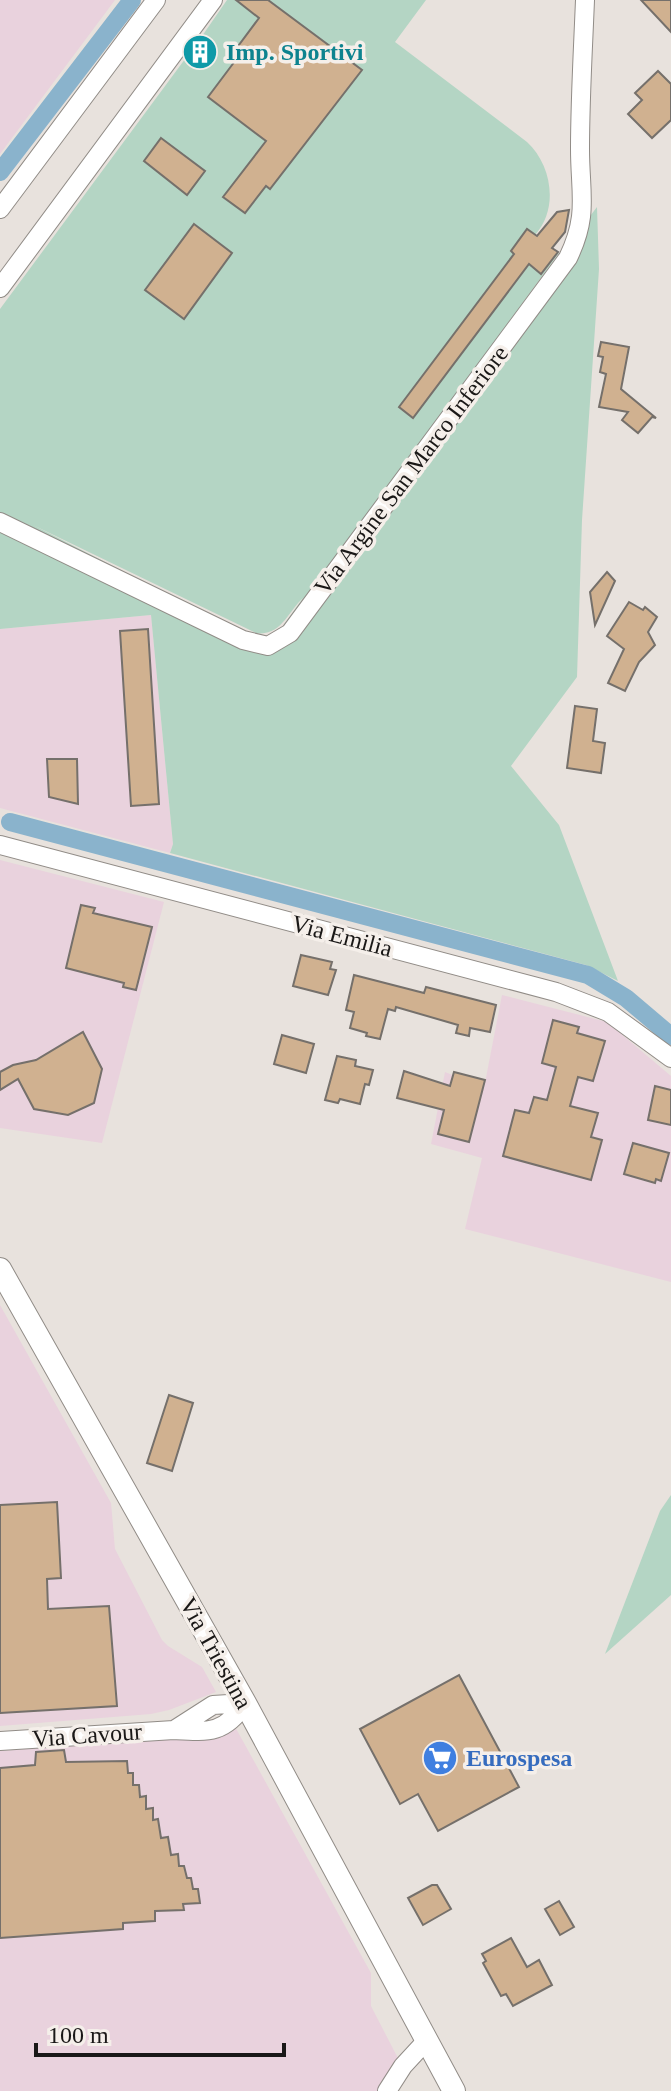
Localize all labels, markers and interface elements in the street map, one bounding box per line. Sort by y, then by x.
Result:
building icon: Imp. Sportivi [181,33,219,71]
place label: Imp. Sportivi [226,39,364,65]
street label: Via Argine San Marco Inferiore [309,341,513,599]
street label: Via Emilia [289,910,396,962]
street label: Via Triestina [175,1593,257,1713]
street label: Via Cavour [31,1718,143,1752]
supermarket icon: Eurospesa [421,1739,459,1777]
place label: Eurospesa [466,1745,572,1771]
scale bar [36,2007,284,2057]
text: 100 m [48,2022,109,2048]

